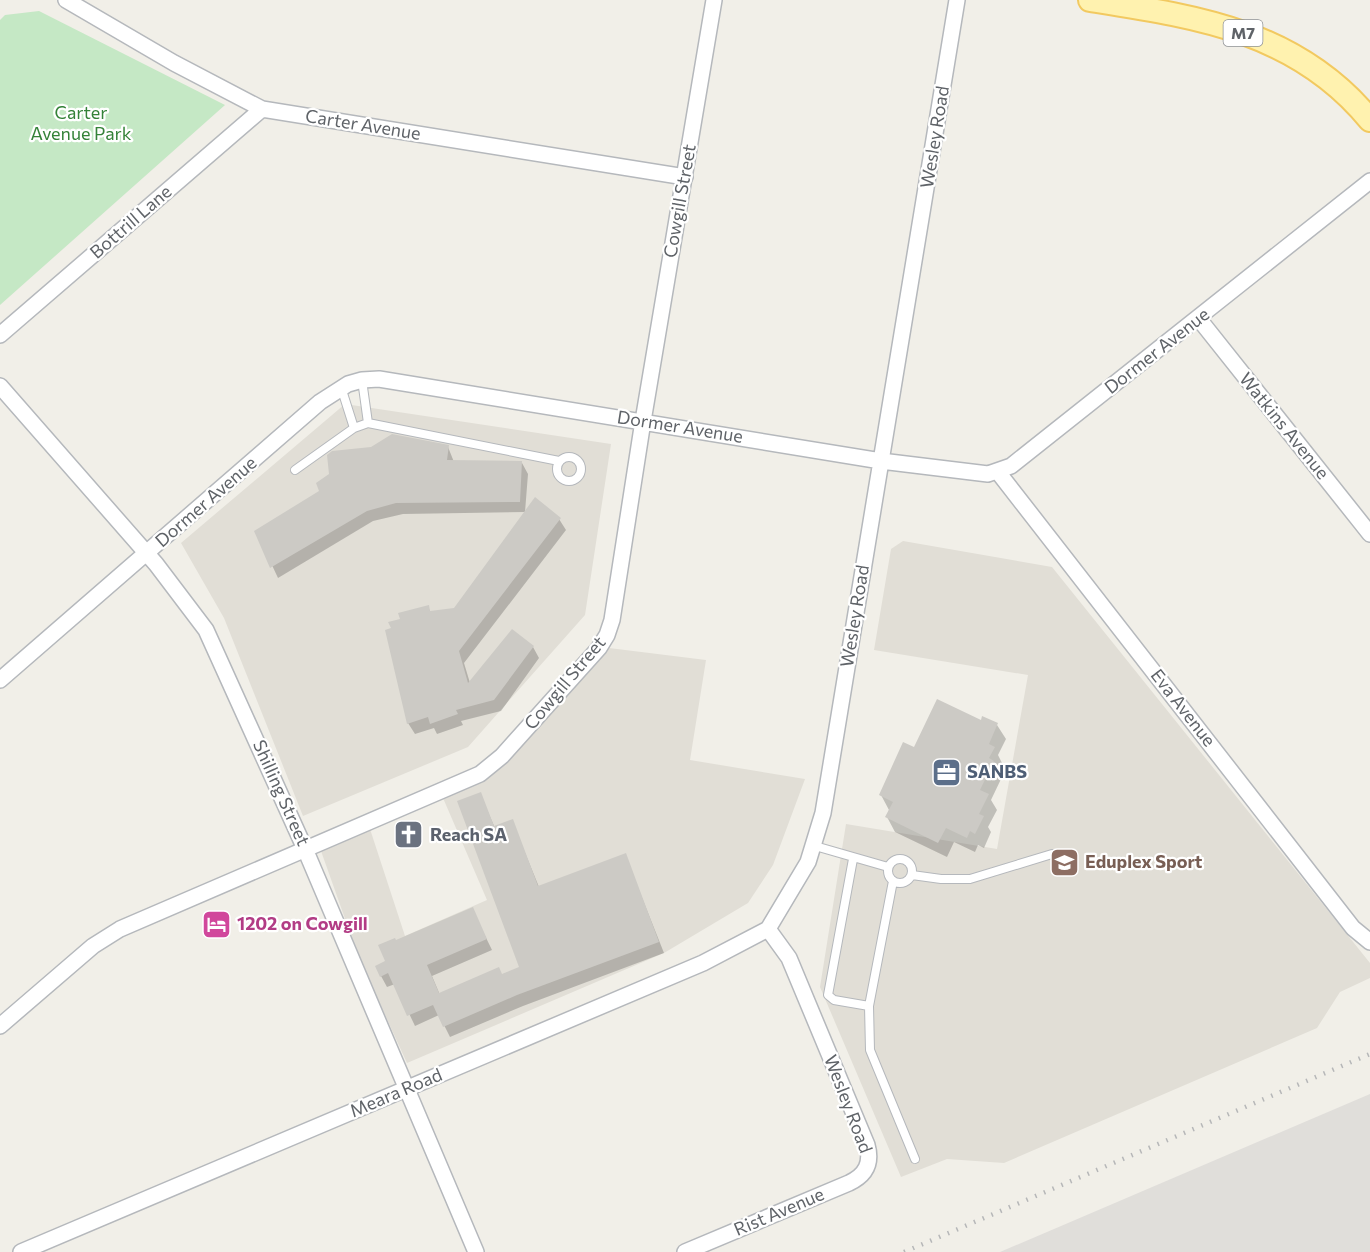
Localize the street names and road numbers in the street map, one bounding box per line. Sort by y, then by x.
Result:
road number: M7 [1224,20,1262,46]
street label: Wesley Road [915,84,953,190]
street label: Carter Avenue [304,104,422,144]
street label: Cowgill Street [658,142,700,259]
street label: Bottrill Lane [85,180,176,263]
street label: Dormer Avenue [1100,302,1213,398]
street label: Watkins Avenue [1235,368,1334,483]
street label: Dormer Avenue [616,405,745,447]
street label: Dormer Avenue [150,451,261,551]
street label: Wesley Road [835,563,873,669]
street label: Cowgill Street [519,631,610,733]
street label: Eva Avenue [1147,664,1221,751]
street label: Shilling Street [249,736,315,849]
street label: Wesley Road [820,1051,878,1156]
street label: Meara Road [346,1063,445,1121]
street label: Rist Avenue [730,1182,827,1240]

